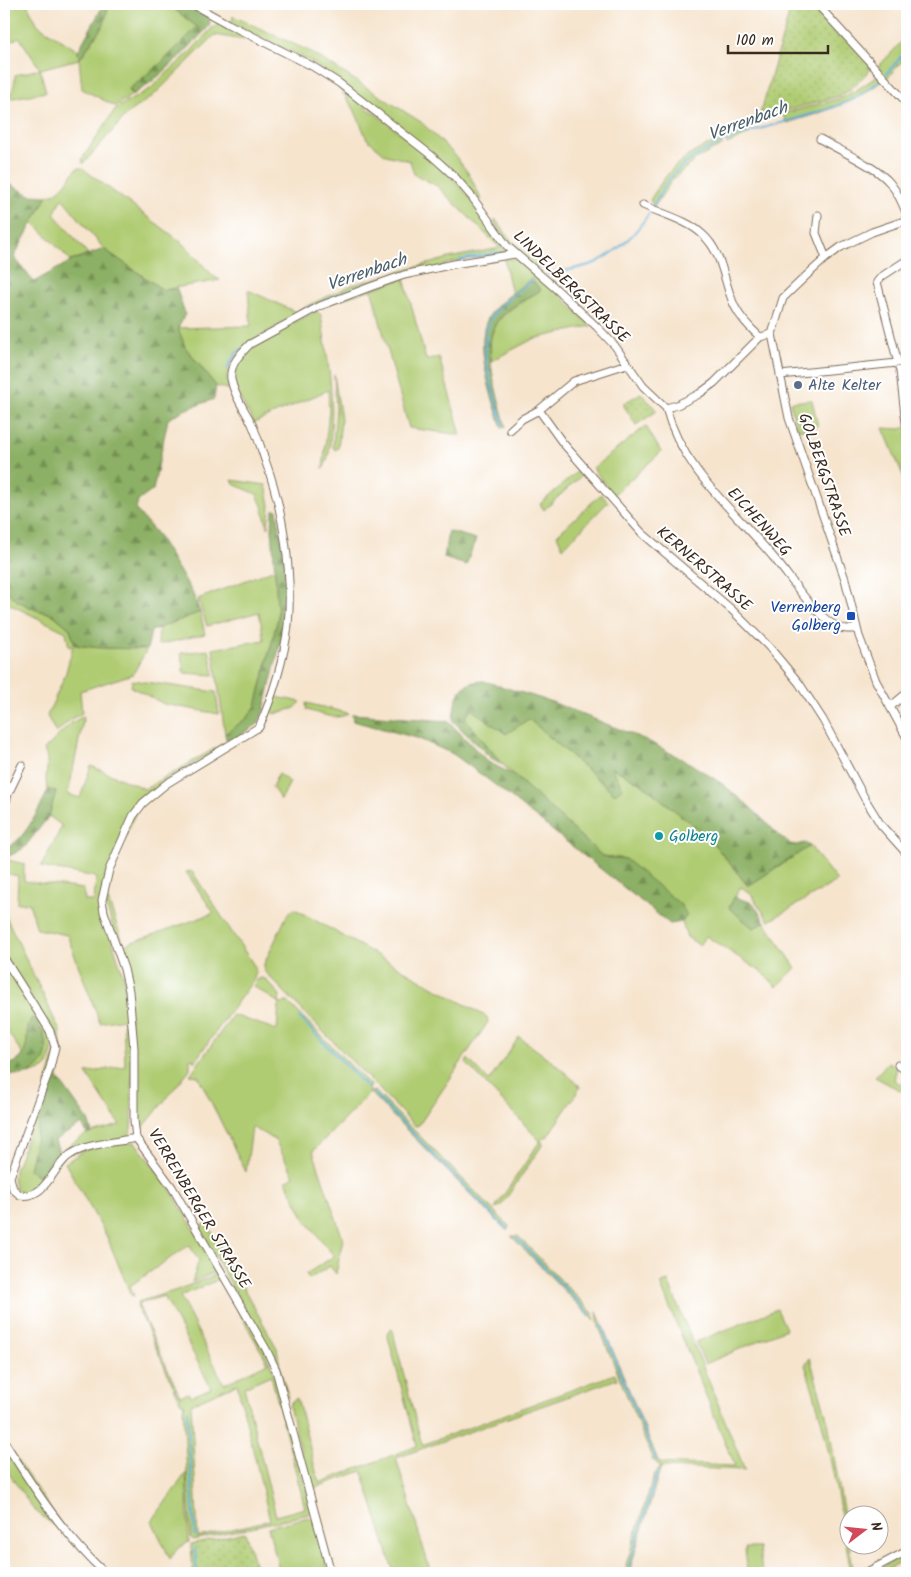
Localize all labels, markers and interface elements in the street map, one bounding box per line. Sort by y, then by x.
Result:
scale bar [728,22,828,54]
text: 100 m [736,29,774,53]
water label: Verrenbach [704,94,793,150]
street label: LINDELBERGSTRASSE [507,224,636,350]
water label: Verrenbach [323,245,412,300]
place label: Alte Kelter [808,373,882,398]
marker: Alte Kelter [792,379,804,391]
street label: GOLBERGSTRASSE [791,410,857,541]
street label: EICHENWEG [721,482,797,562]
street label: KERNERSTRASSE [650,520,758,618]
place label: Verrenberg Golberg [770,595,841,638]
marker: Verrenberg Golberg [845,610,857,622]
place label: Golberg [669,824,718,849]
marker: Golberg [653,830,665,842]
street label: VERRENBERGER STRASSE [141,1124,257,1294]
north arrow [838,1504,888,1554]
text: N [864,1519,887,1534]

